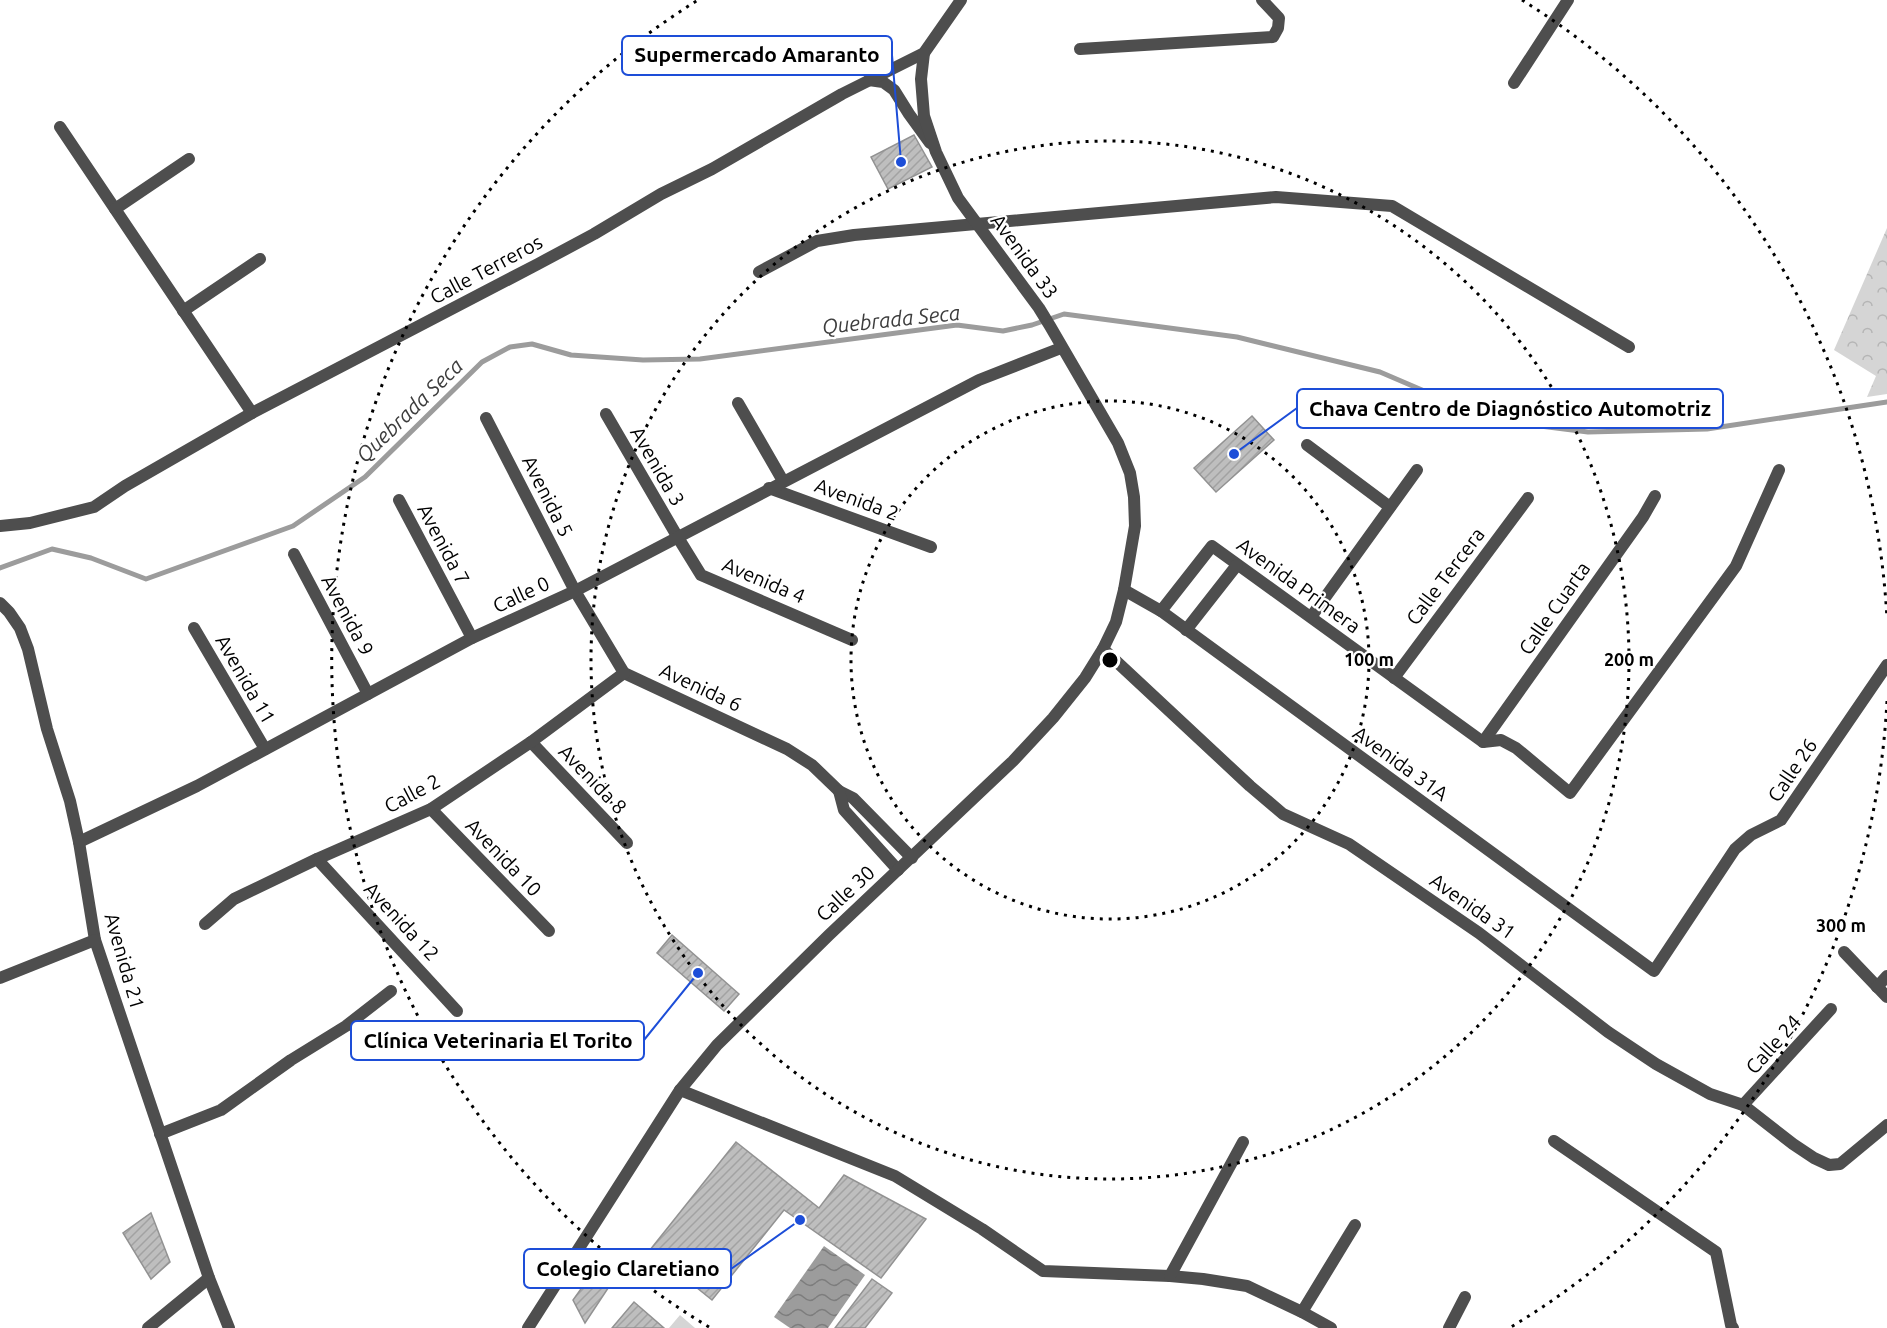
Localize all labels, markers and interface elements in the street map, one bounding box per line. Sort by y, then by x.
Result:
callout: Supermercado Amaranto [622,36,892,75]
text: Supermercado Amaranto [634,42,880,66]
street label: Avenida 33 [987,209,1063,303]
street label: Calle Terreros [426,230,546,308]
water label: Quebrada Seca [821,300,961,339]
water label: Quebrada Seca [351,353,468,468]
callout: Chava Centro de Diagnóstico Automotriz [1297,389,1723,428]
text: Chava Centro de Diagnóstico Automotriz [1309,396,1711,420]
street label: Avenida 3 [626,422,690,510]
street label: Avenida 5 [518,452,578,540]
street label: Avenida 2 [812,473,902,525]
street label: Avenida 7 [413,500,475,588]
street label: Calle Tercera [1401,523,1489,629]
street label: Avenida Primera [1233,533,1365,637]
street label: Avenida 4 [719,552,809,608]
street label: Calle Cuarta [1514,557,1594,659]
street label: Avenida 9 [317,571,379,659]
street label: Calle 0 [489,571,553,617]
street label: Avenida 11 [211,630,281,728]
text: 100 m [1344,649,1394,669]
text: 200 m [1604,649,1654,669]
centre of rings [1100,650,1120,670]
street label: Avenida 6 [656,658,746,716]
street label: Avenida 31A [1349,721,1453,805]
street label: Calle 26 [1763,734,1821,806]
street label: Avenida 8 [554,739,632,819]
street label: Calle 2 [380,769,444,817]
street label: Avenida 10 [461,813,547,901]
street label: Calle 30 [811,860,879,926]
street label: Avenida 31 [1426,868,1520,944]
street label: Avenida 12 [360,877,444,965]
street label: Avenida 21 [100,910,150,1012]
text: 300 m [1816,915,1866,935]
street label: Calle 24 [1741,1010,1805,1078]
callout: Clínica Veterinaria El Torito [351,1021,644,1060]
text: Clínica Veterinaria El Torito [363,1028,633,1052]
callout: Colegio Claretiano [524,1249,731,1288]
text: Colegio Claretiano [536,1256,720,1280]

